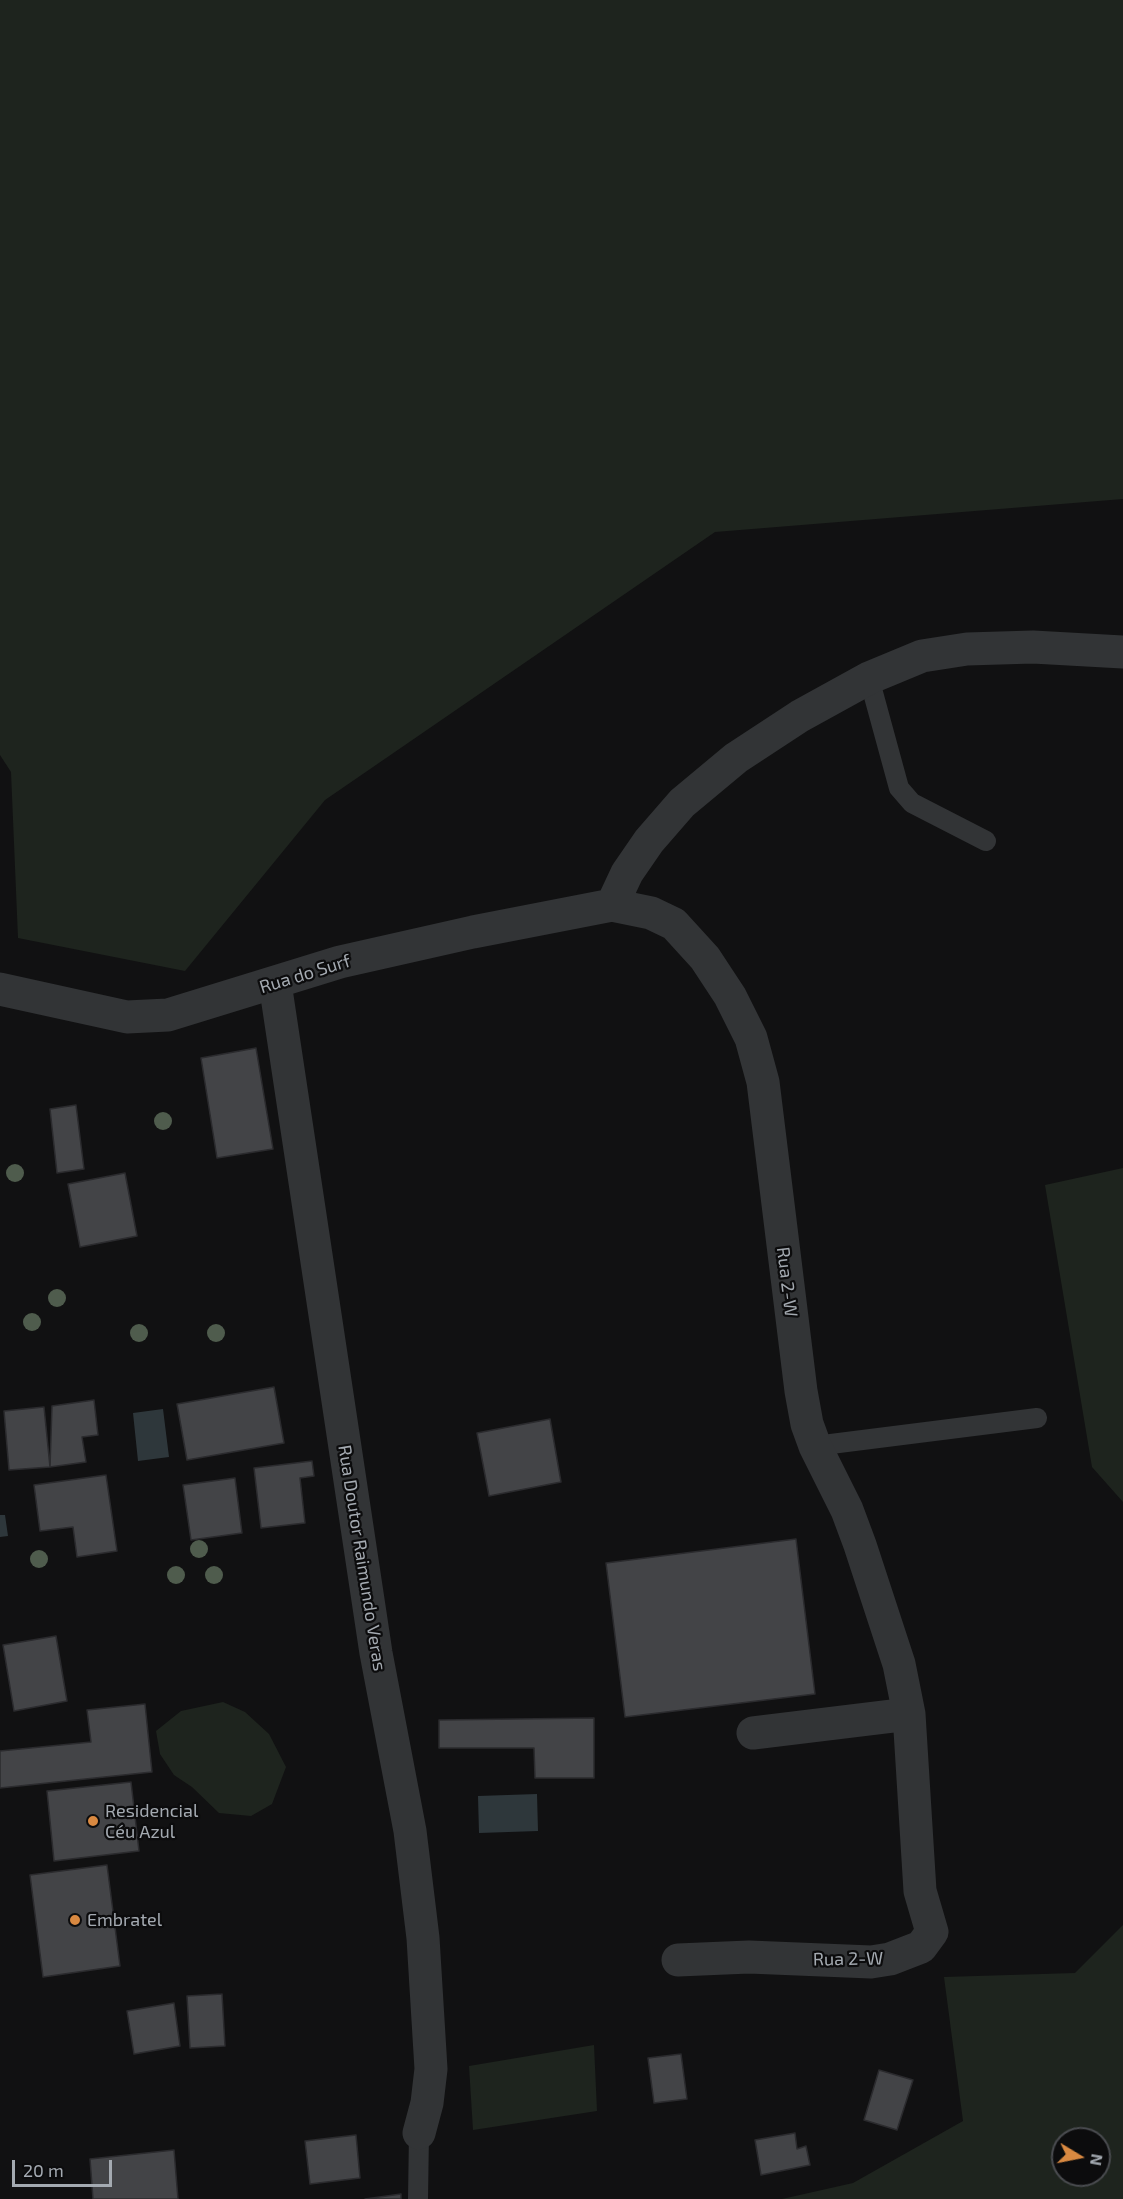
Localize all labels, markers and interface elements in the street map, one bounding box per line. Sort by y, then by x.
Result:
street label: Rua do Surf [257,950,353,998]
street label: Rua 2-W [772,1246,802,1318]
street label: Rua Doutor Raimundo Veras [333,1443,391,1673]
place label: Residencial Céu Azul [105,1800,198,1842]
marker: Residencial Céu Azul [86,1814,100,1828]
place label: Embratel [87,1909,162,1931]
marker: Embratel [68,1913,82,1927]
street label: Rua 2-W [813,1948,883,1970]
north arrow [1051,2127,1111,2187]
scale bar [15,2148,116,2186]
text: N [1087,2153,1108,2167]
text: 20 m [23,2159,64,2181]

